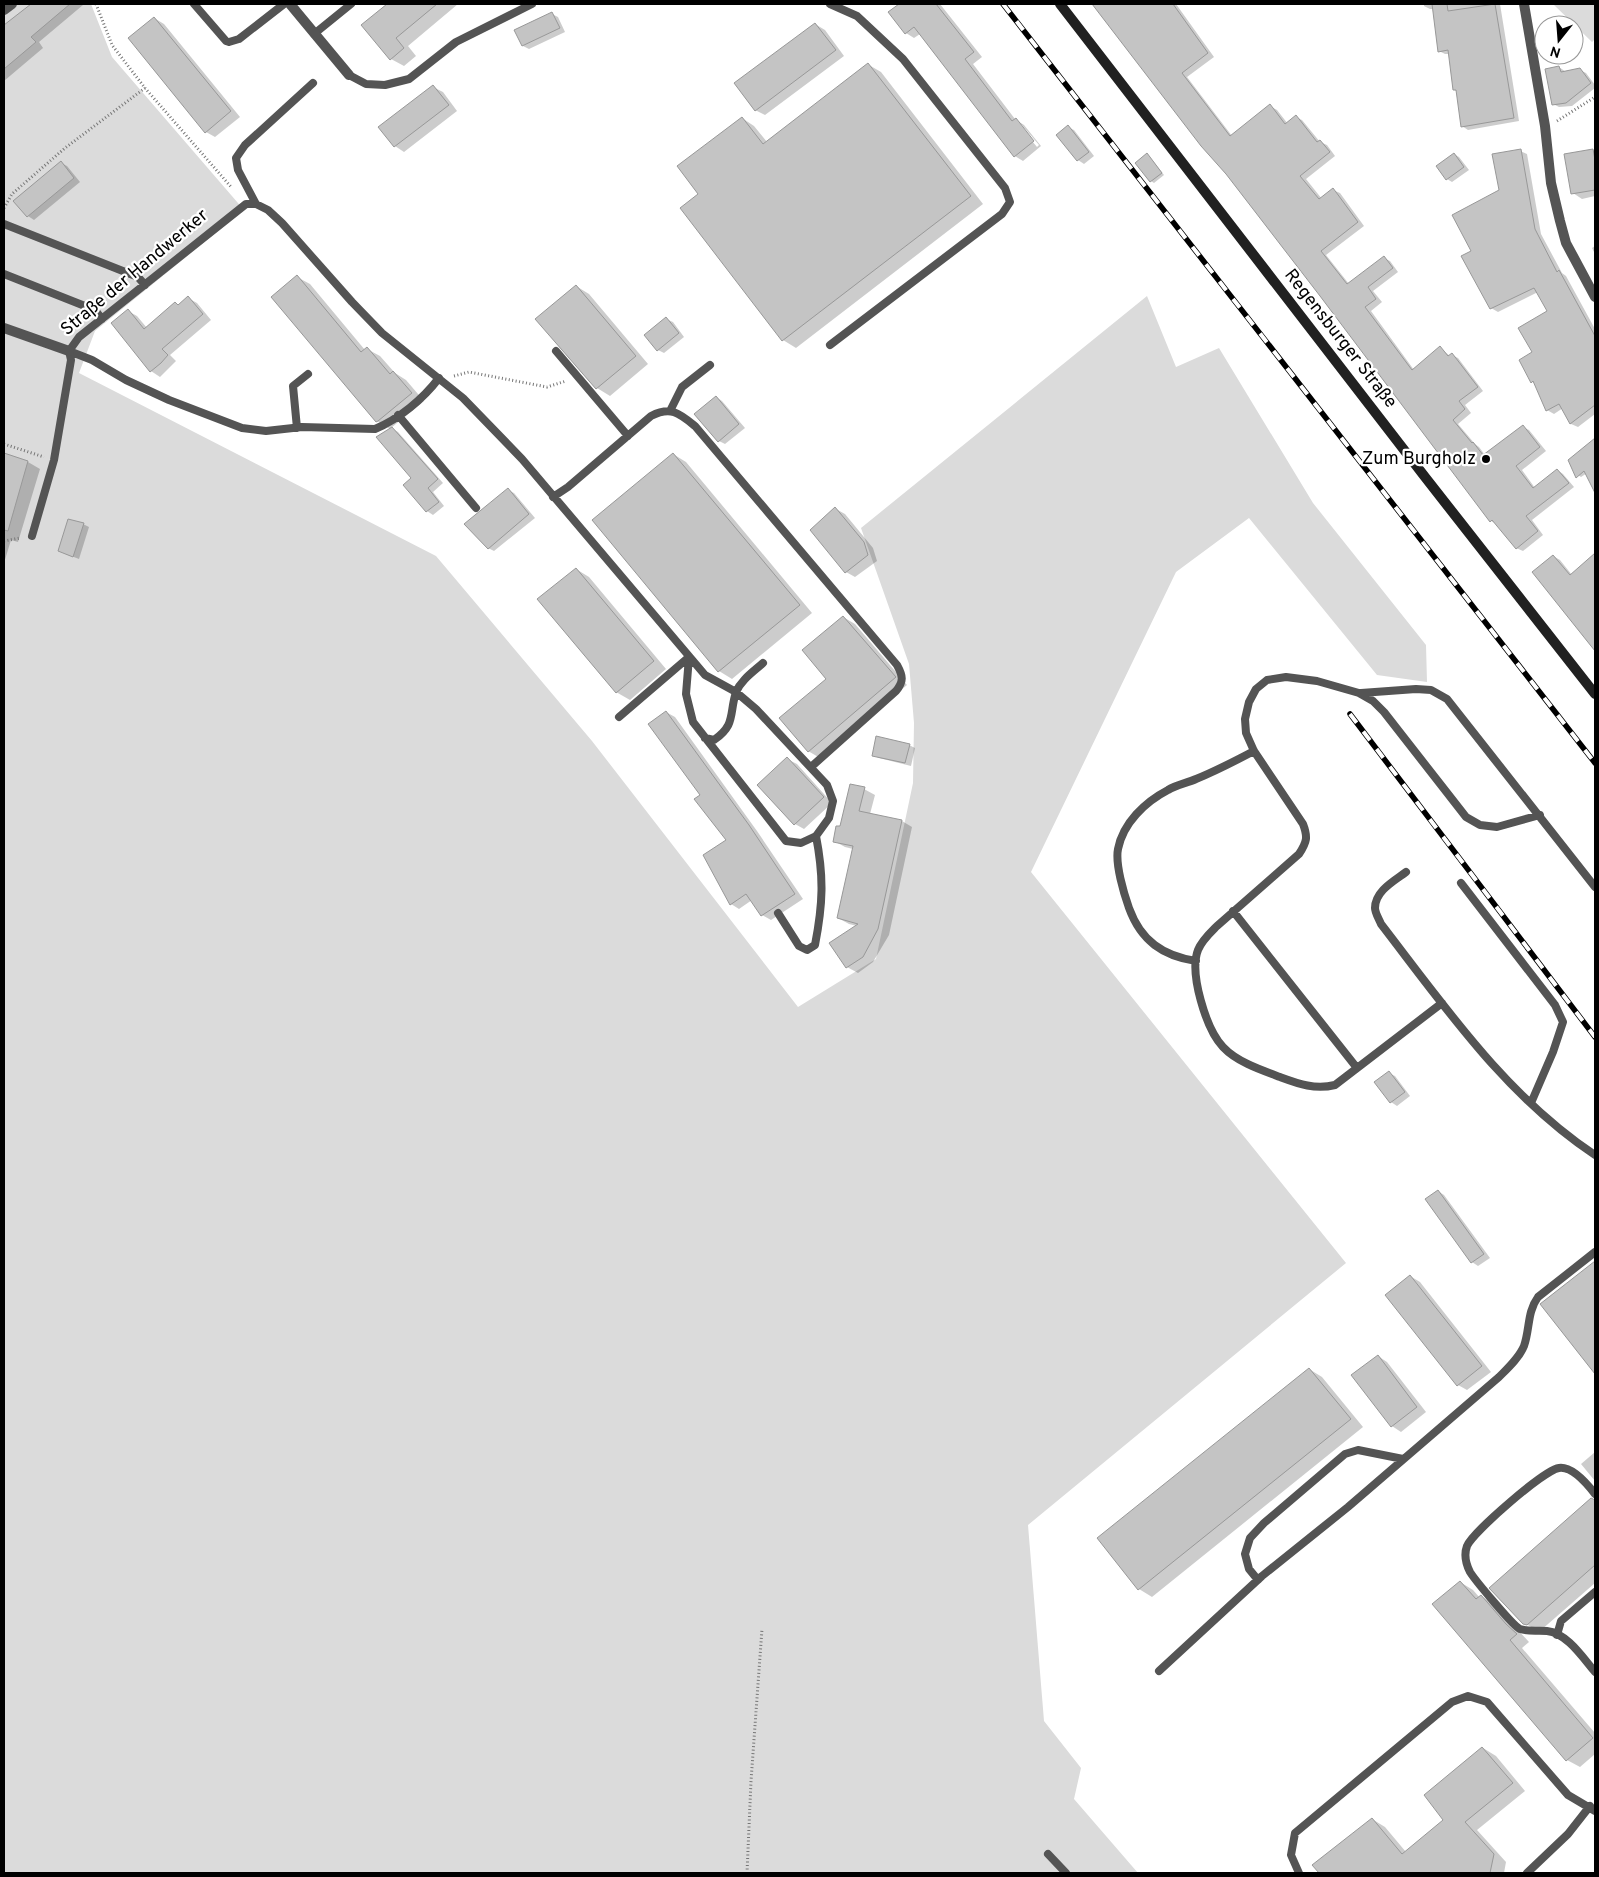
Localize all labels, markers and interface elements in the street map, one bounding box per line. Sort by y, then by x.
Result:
north arrow [1534,15,1584,65]
text: N [1548,41,1563,61]
street label: Straße der Handwerker [57,205,213,341]
street label: Regensburger Straße [1278,265,1402,413]
place label: Zum Burgholz [1362,448,1476,471]
marker: Zum Burgholz [1480,453,1492,465]

